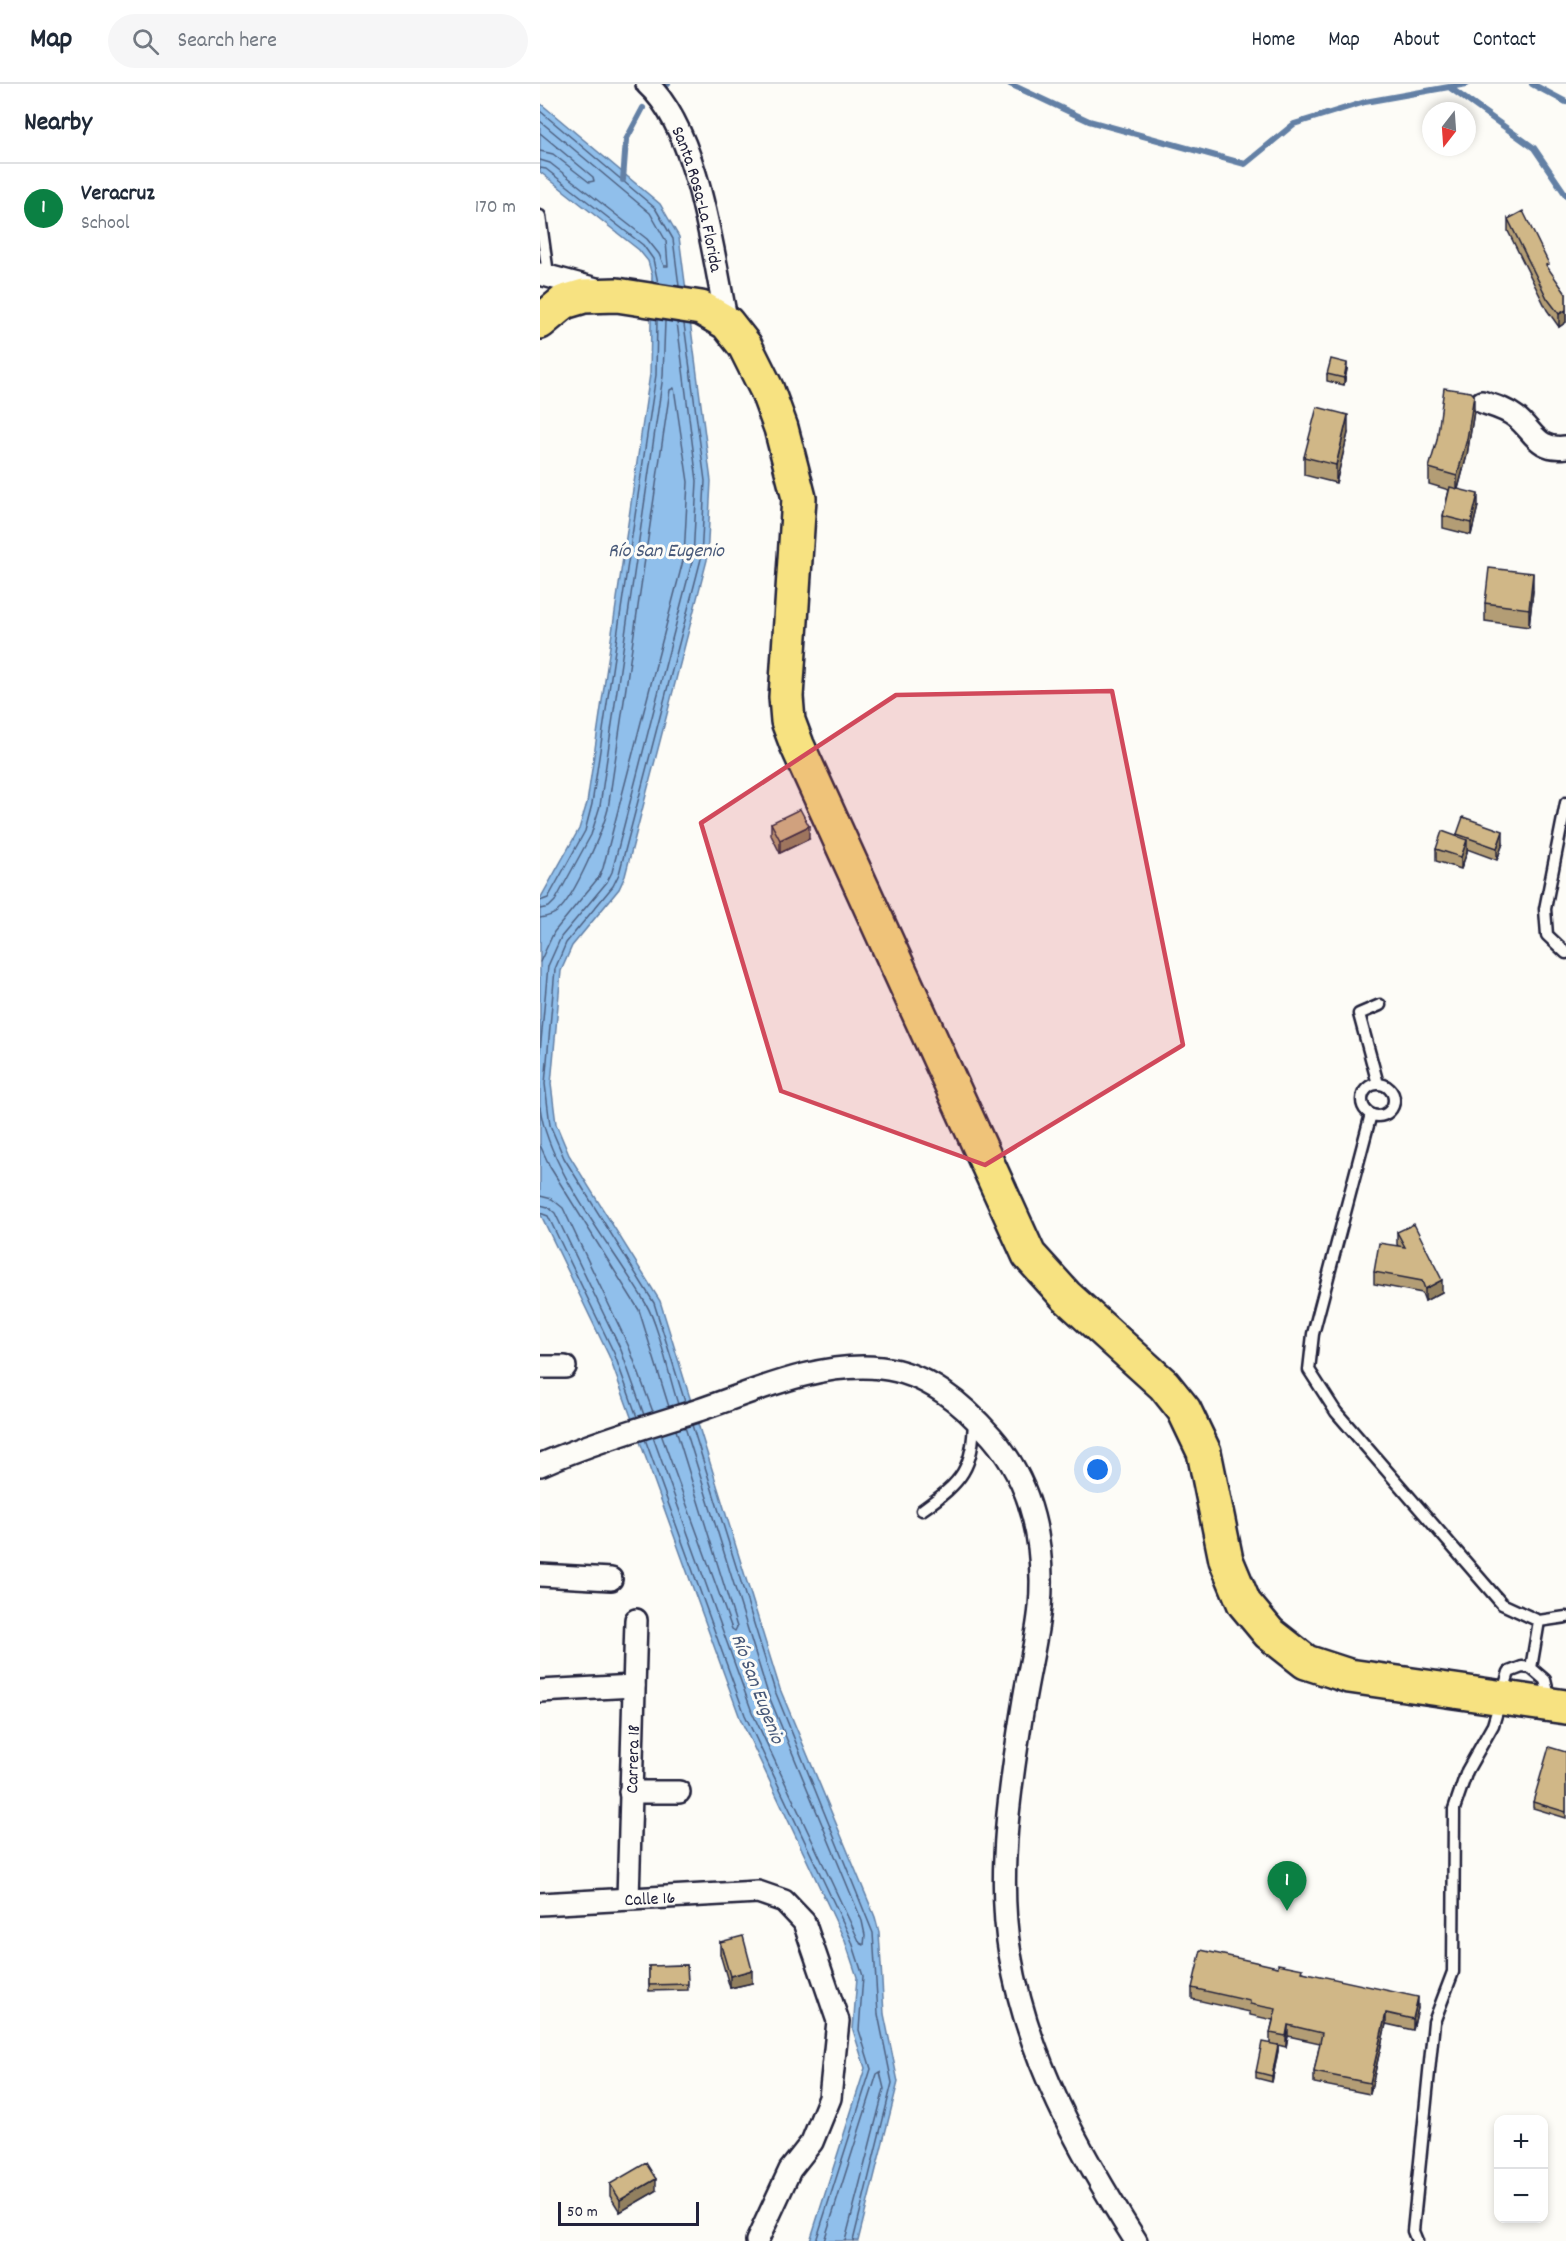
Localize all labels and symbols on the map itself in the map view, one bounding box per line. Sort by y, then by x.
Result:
north arrow [1422,102,1476,156]
street label: Santa Rosa-La Florida [664,123,727,275]
water label: Río San Eugenio [608,538,725,566]
your location [1083,1455,1112,1484]
water label: Río San Eugenio [722,1630,790,1749]
street label: Carrera 18 [621,1724,648,1794]
pin: 1 [1268,1862,1306,1911]
street label: Calle 16 [624,1887,676,1914]
scale bar [558,2199,699,2226]

